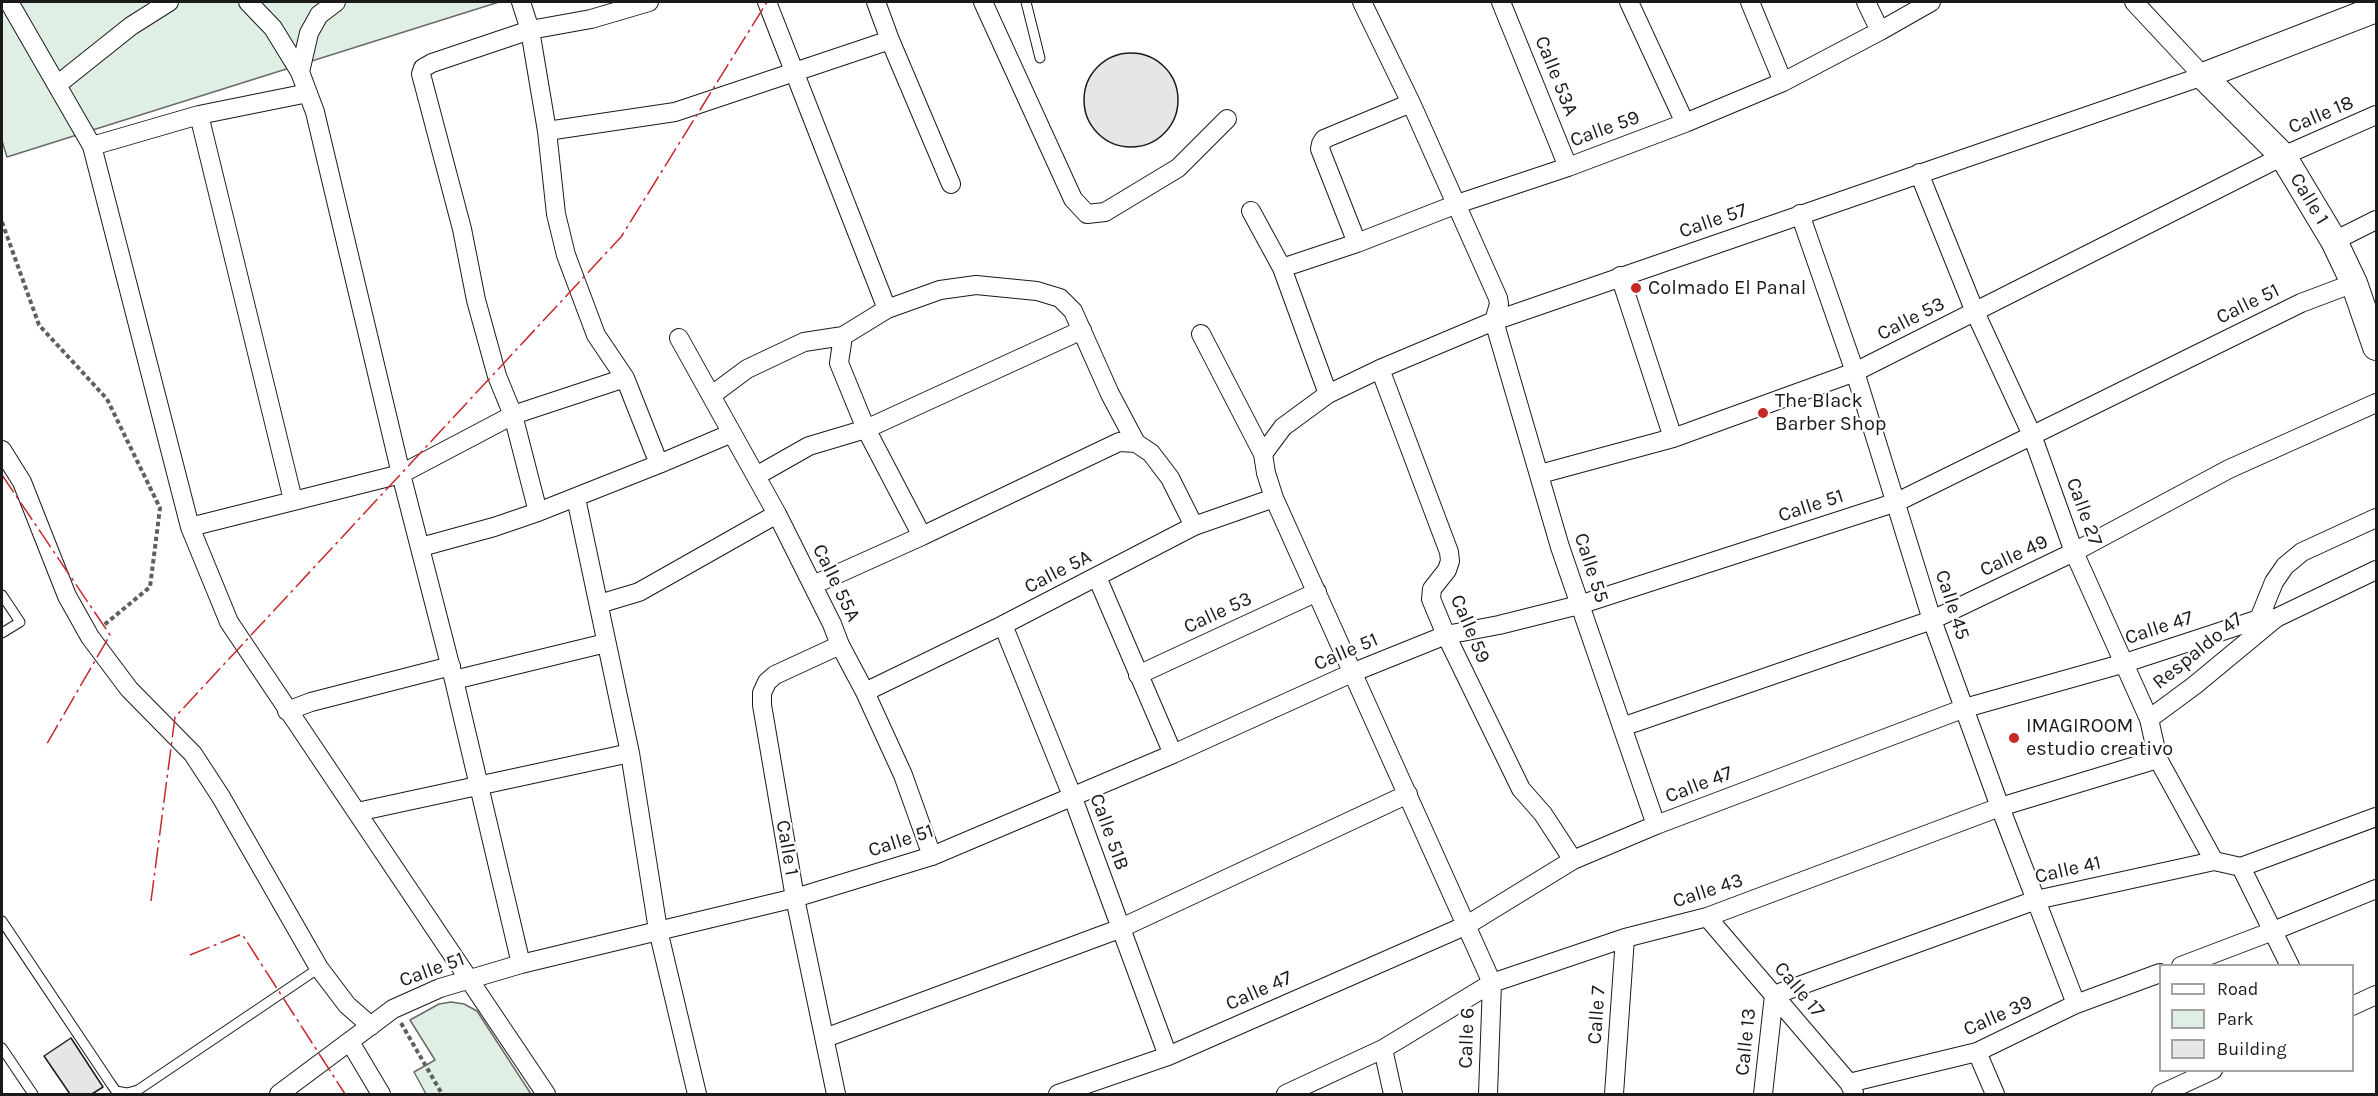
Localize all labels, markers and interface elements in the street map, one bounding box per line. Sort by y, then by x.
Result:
street label: Calle 53A [1529,33,1583,119]
street label: Calle 18 [2285,91,2357,139]
street label: Calle 59 [1567,105,1643,153]
street label: Calle 1 [2284,169,2334,229]
street label: Calle 57 [1676,198,1750,244]
place label: Colmado El Panal [1648,276,1806,300]
street label: Calle 51 [2212,278,2284,330]
marker: Colmado El Panal [1629,281,1643,295]
street label: Calle 53 [1873,292,1949,346]
place label: The Black Barber Shop [1775,389,1887,436]
marker: The Black Barber Shop [1756,406,1770,420]
street label: Calle 27 [2061,475,2107,549]
street label: Calle 51 [1775,484,1847,528]
street label: Calle 55 [1568,530,1614,606]
street label: Calle 49 [1976,530,2052,582]
street label: Calle 55A [807,540,865,626]
street label: Calle 5A [1020,545,1096,599]
street label: Calle 45 [1929,567,1975,643]
street label: Calle 53 [1180,587,1256,639]
street label: Calle 59 [1445,591,1495,667]
street label: Calle 47 [2122,606,2196,650]
street label: Respaldo 47 [2148,607,2248,695]
street label: Calle 51 [1310,628,1382,676]
place label: IMAGIROOM estudio creativo [2026,714,2173,761]
marker: IMAGIROOM estudio creativo [2007,731,2021,745]
street label: Calle 47 [1662,761,1736,809]
street label: Calle 51B [1084,790,1134,874]
street label: Calle 1 [770,818,804,878]
street label: Calle 51 [865,819,937,863]
street label: Calle 41 [2033,851,2103,889]
street label: Calle 43 [1670,868,1746,914]
street label: Calle 51 [396,947,468,993]
street label: Calle 17 [1769,957,1829,1023]
legend [2159,964,2354,1072]
street label: Calle 47 [1222,966,1296,1016]
text: Road [2217,978,2258,1000]
street label: Calle 7 [1583,985,1611,1045]
street label: Calle 39 [1960,990,2036,1042]
street label: Calle 6 [1454,1007,1480,1069]
street label: Calle 13 [1731,1007,1761,1077]
text: Park [2217,1008,2254,1030]
text: Building [2217,1038,2287,1060]

